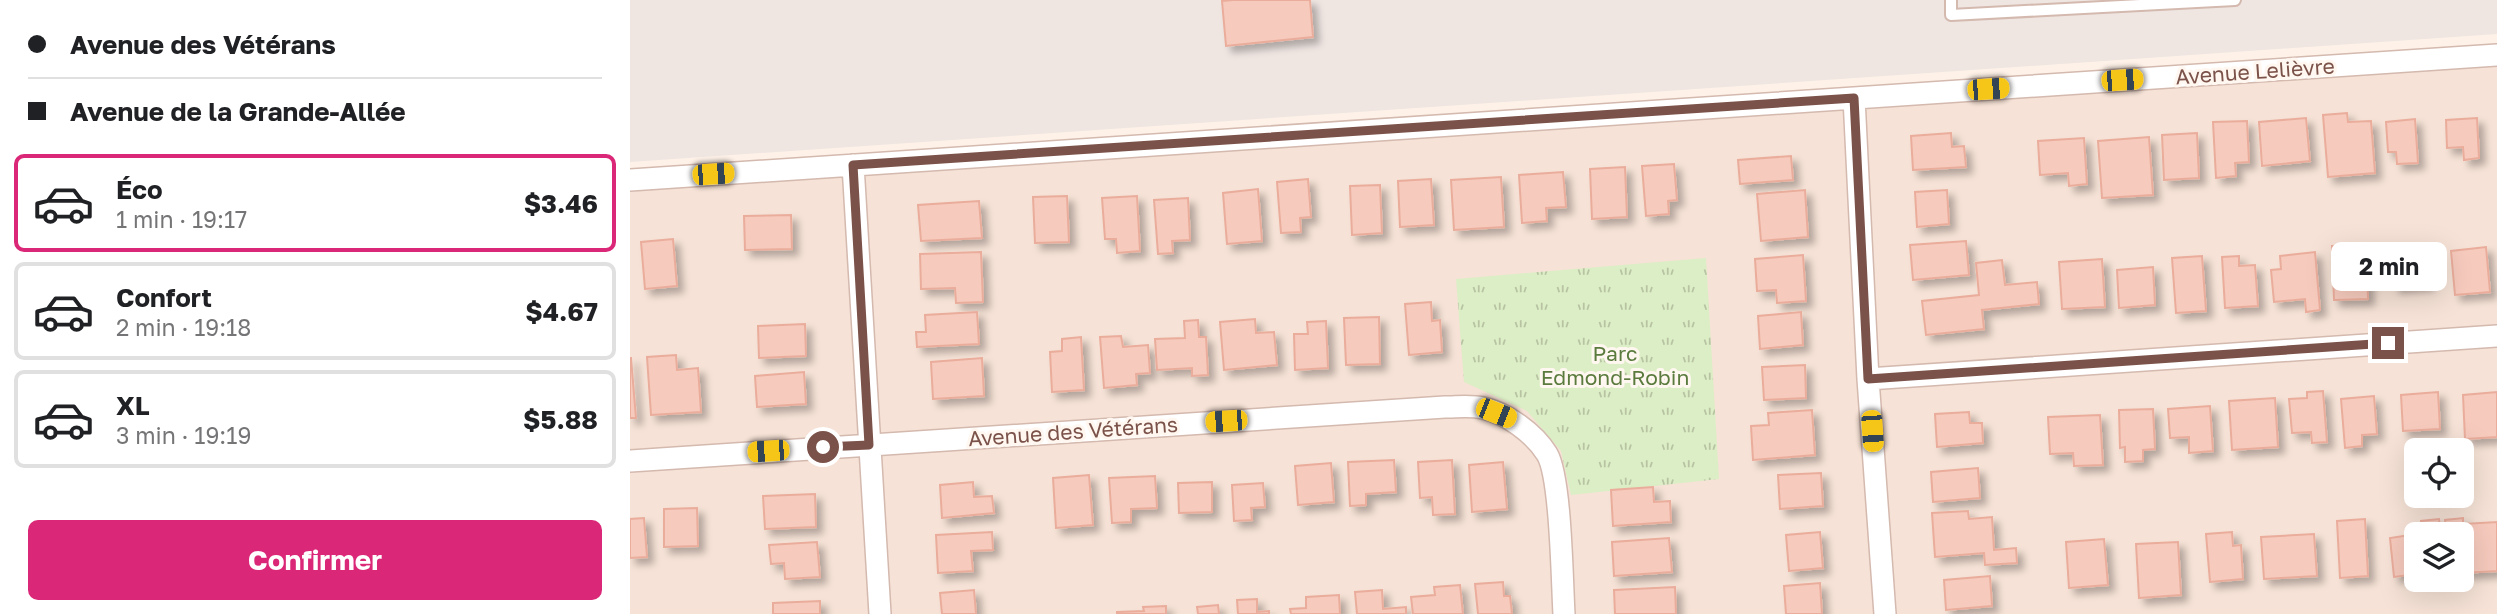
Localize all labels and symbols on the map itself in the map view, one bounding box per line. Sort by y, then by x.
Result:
street label: Avenue Lelièvre [2175,52,2335,90]
car [2101,68,2144,92]
car [1967,77,2010,101]
car [692,162,735,186]
callout: 2 min [2330,242,2446,290]
route end [2372,327,2404,359]
park label: Parc Edmond-Robin [1541,340,1689,390]
car [1473,395,1520,431]
car [1205,409,1248,433]
car [1861,409,1884,453]
street label: Avenue des Vétérans [967,411,1179,451]
route start [807,431,839,463]
car [747,439,790,463]

